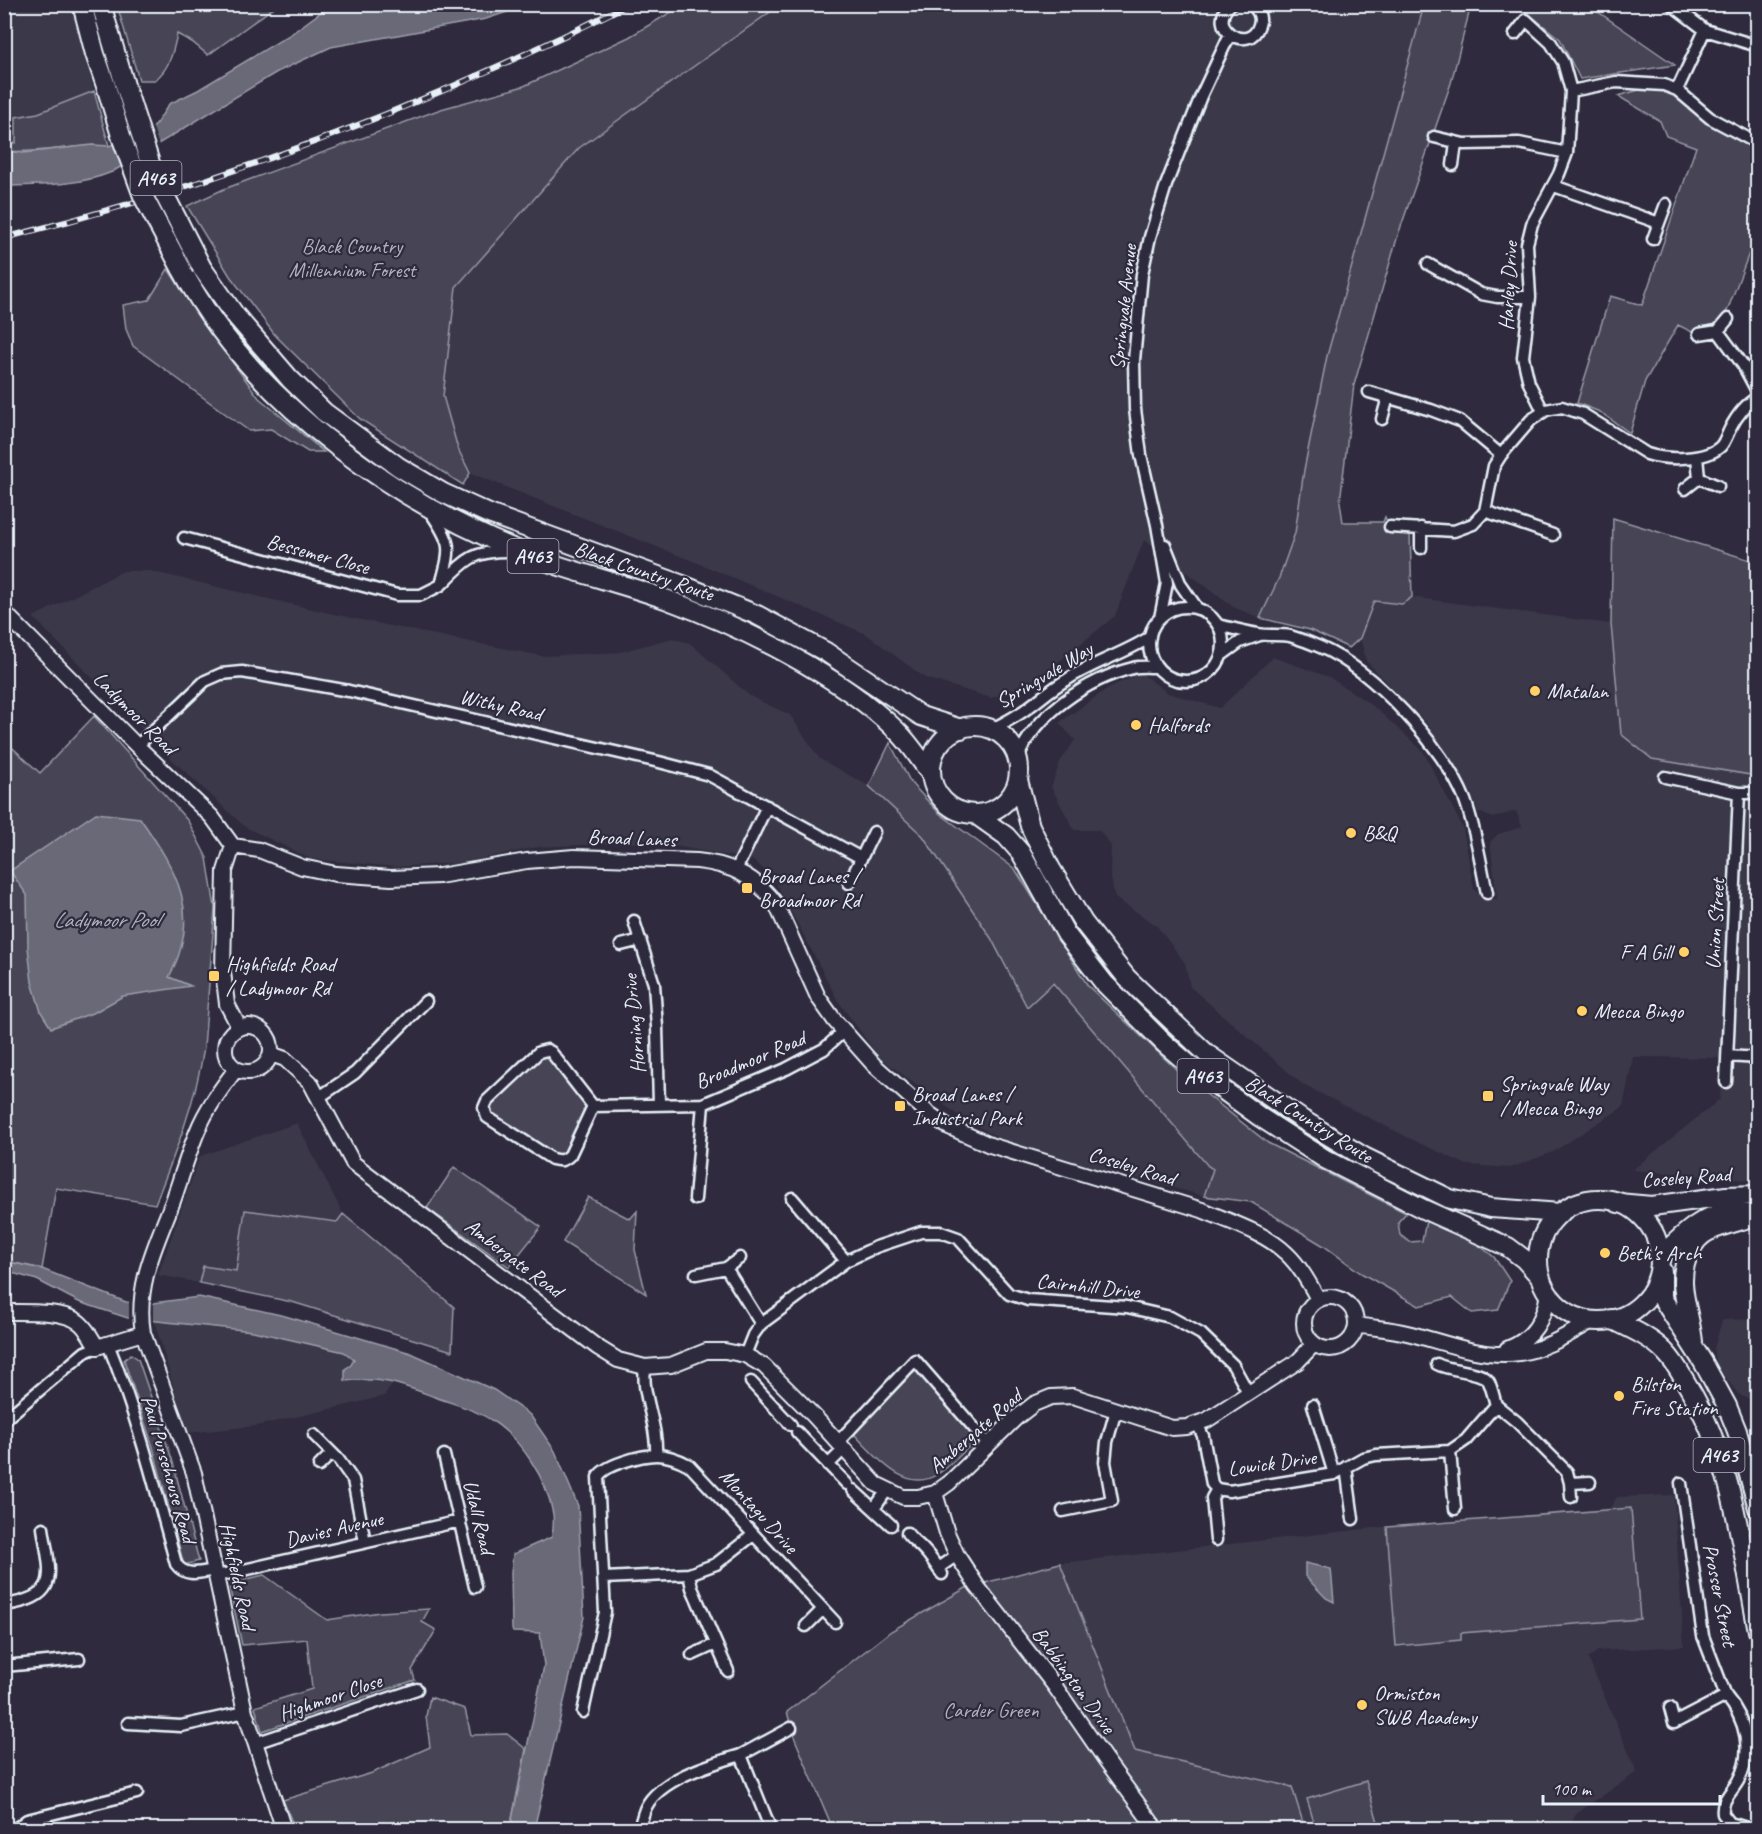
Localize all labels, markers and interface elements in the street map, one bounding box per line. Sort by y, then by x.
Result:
road number: A463 [130,161,182,195]
park label: Black Country Millennium Forest [289,233,417,283]
street label: Harley Drive [1493,239,1523,331]
street label: Springvale Avenue [1104,242,1143,371]
street label: Bessemer Close [264,528,373,580]
street label: Black Country Route [571,535,718,607]
road number: A463 [508,539,558,573]
street label: Springvale Way [991,635,1099,714]
street label: Ladymoor Road [88,666,185,763]
place label: Matalan [1547,678,1610,704]
street label: Withy Road [458,683,548,728]
marker: Matalan [1528,684,1542,698]
place label: Halfords [1148,712,1211,738]
marker: Halfords [1129,718,1143,732]
place label: B&Q [1363,820,1399,846]
street label: Broad Lanes [587,823,679,853]
marker: B&Q [1344,826,1358,840]
place label: Broad Lanes / Broadmoor Rd [759,863,864,913]
street label: Union Street [1700,876,1730,970]
marker: Broad Lanes / Broadmoor Rd [740,881,754,895]
water label: Ladymoor Pool [53,906,166,934]
place label: F A Gill [1620,939,1675,965]
marker: F A Gill [1677,945,1691,959]
place label: Highfields Road / Ladymoor Rd [226,951,338,1001]
marker: Highfields Road / Ladymoor Rd [207,969,221,983]
street label: Horning Drive [617,971,651,1075]
place label: Mecca Bingo [1594,998,1685,1024]
marker: Mecca Bingo [1575,1004,1589,1018]
street label: Broadmoor Road [691,1024,812,1095]
road number: A463 [1178,1059,1228,1093]
street label: Black Country Route [1240,1069,1379,1169]
place label: Springvale Way / Mecca Bingo [1500,1071,1610,1121]
place label: Broad Lanes / Industrial Park [912,1081,1023,1131]
marker: Springvale Way / Mecca Bingo [1481,1089,1495,1103]
marker: Broad Lanes / Industrial Park [893,1099,907,1113]
street label: Coseley Road [1086,1141,1182,1193]
street label: Coseley Road [1641,1161,1735,1193]
street label: Ambergate Road [460,1213,570,1305]
place label: Beth's Arch [1617,1240,1703,1266]
marker: Beth's Arch [1598,1246,1612,1260]
street label: Cairnhill Drive [1035,1268,1142,1304]
place label: Bilston Fire Station [1631,1371,1718,1421]
street label: Ambergate Road [923,1381,1029,1479]
marker: Bilston Fire Station [1612,1389,1626,1403]
street label: Paul Pursehouse Road [135,1392,203,1548]
road number: A463 [1694,1438,1744,1472]
street label: Lowick Drive [1226,1444,1320,1482]
street label: Montagu Drive [714,1463,805,1560]
street label: Udall Road [457,1477,502,1560]
street label: Davies Avenue [283,1505,386,1553]
street label: Highfields Road [214,1520,263,1635]
street label: Prosser Street [1697,1542,1743,1650]
street label: Babbington Drive [1027,1621,1122,1739]
street label: Highmoor Close [275,1667,386,1727]
place label: Ormiston SWB Academy [1374,1680,1478,1730]
park label: Carder Green [943,1697,1039,1723]
marker: Ormiston SWB Academy [1355,1698,1369,1712]
scale bar [1543,1768,1720,1806]
text: 100 m [1552,1778,1593,1800]

